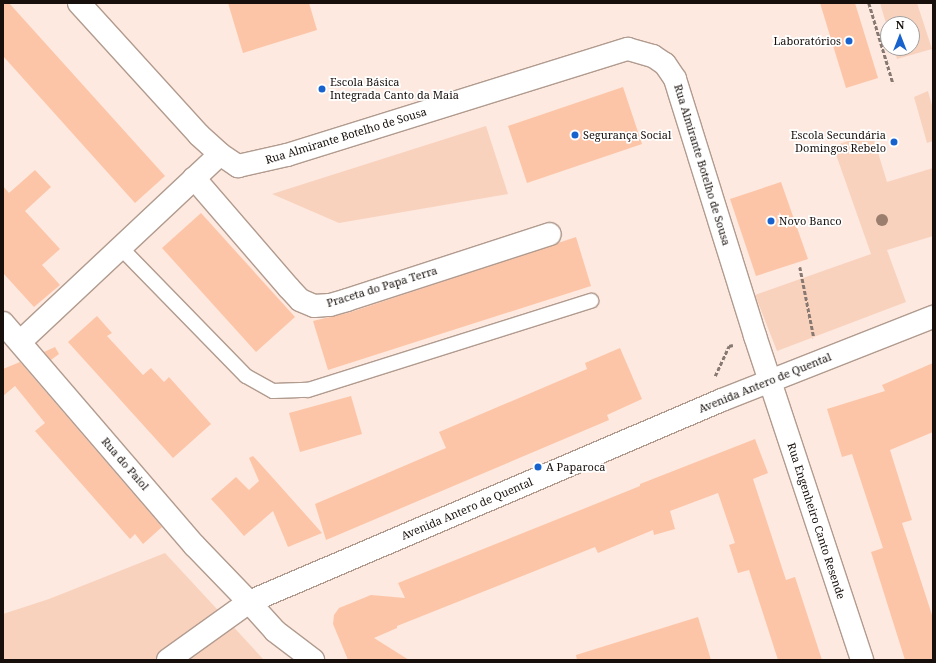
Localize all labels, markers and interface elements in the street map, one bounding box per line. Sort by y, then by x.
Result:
north arrow [880,16,920,56]
text: N [896,17,904,32]
place label: Laboratórios [773,34,841,48]
marker: Laboratórios [844,36,854,46]
place label: Escola Básica Integrada Canto da Maia [330,76,459,102]
street label: Rua Almirante Botelho de Sousa [671,83,733,247]
marker: Escola Básica Integrada Canto da Maia [317,84,327,94]
street label: Rua Almirante Botelho de Sousa [264,105,428,167]
place label: Segurança Social [583,128,671,142]
place label: Escola Secundária Domingos Rebelo [791,129,886,155]
marker: Segurança Social [570,130,580,140]
marker: Escola Secundária Domingos Rebelo [889,137,899,147]
place label: Novo Banco [779,214,842,228]
marker: Novo Banco [766,216,776,226]
street label: Praceta do Papa Terra [325,264,439,310]
street label: Avenida Antero de Quental [697,350,833,416]
street label: Rua do Paiol [99,435,151,493]
street label: Rua Engenheiro Canto Resende [784,441,848,601]
place label: A Paparoca [546,460,606,474]
marker: A Paparoca [533,462,543,472]
street label: Avenida Antero de Quental [399,475,535,543]

